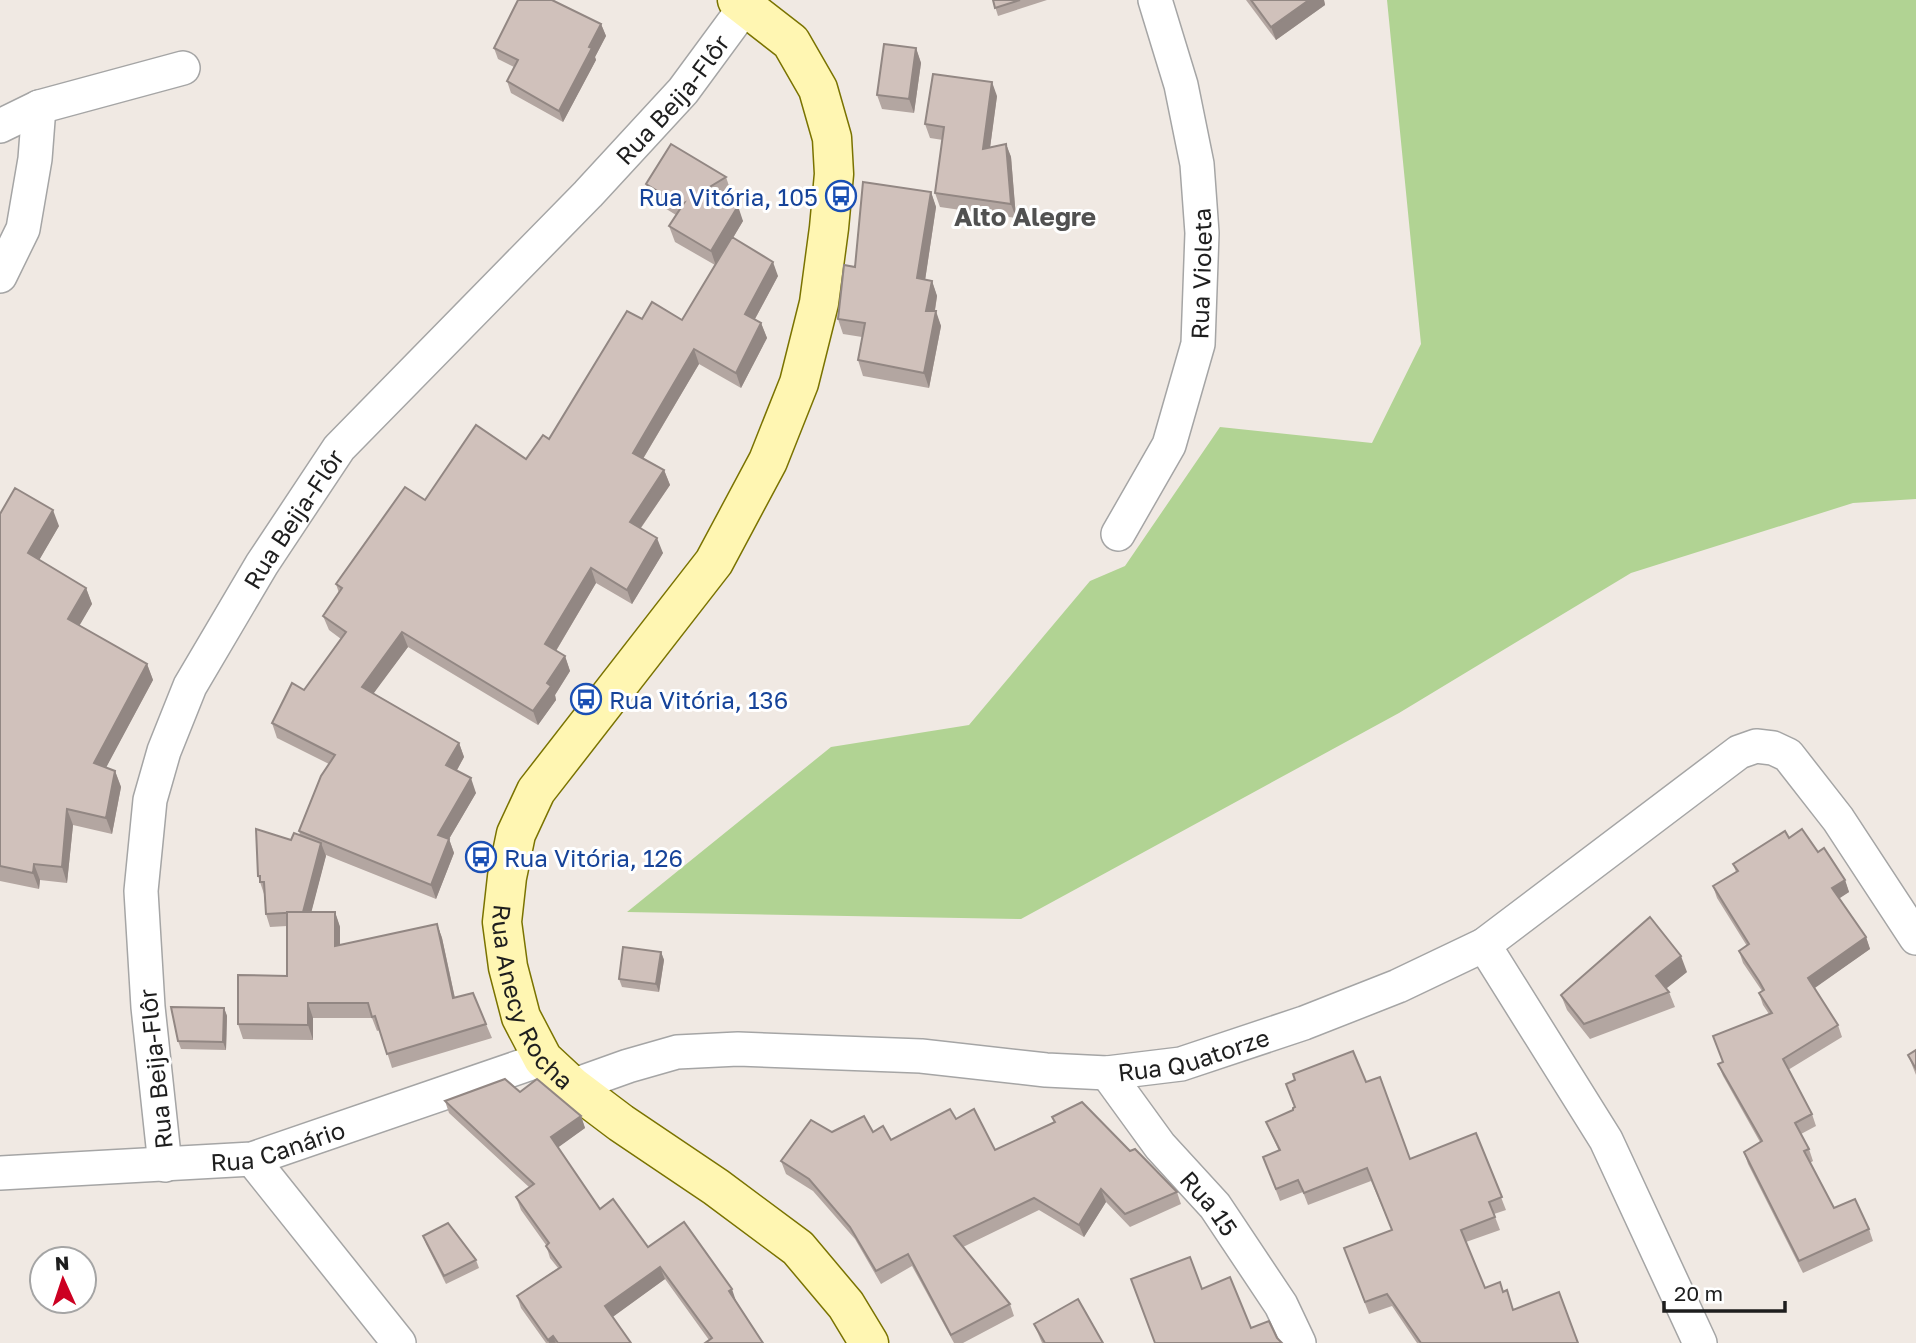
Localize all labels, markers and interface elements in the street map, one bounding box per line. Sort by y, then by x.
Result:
street label: Rua Beija-Flôr [609,28,735,170]
bus stop icon: Rua Vitória, 105 [824,179,858,213]
place label: Rua Vitória, 105 [639,182,818,211]
district label: Alto Alegre [954,201,1096,232]
street label: Rua Violeta [1184,207,1217,340]
street label: Rua Beija-Flôr [236,443,349,594]
bus stop icon: Rua Vitória, 136 [569,682,603,716]
place label: Rua Vitória, 136 [609,685,788,714]
bus stop icon: Rua Vitória, 126 [464,840,498,874]
place label: Rua Vitória, 126 [504,843,683,872]
street label: Rua Anecy Rocha [487,903,580,1095]
street label: Rua Beija-Flôr [132,987,178,1151]
street label: Rua Quatorze [1116,1021,1273,1086]
street label: Rua Canário [210,1114,348,1176]
street label: Rua 15 [1175,1164,1245,1241]
north arrow [28,1245,98,1315]
text: N [54,1251,70,1274]
scale bar [1664,1270,1785,1314]
text: 20 m [1674,1280,1723,1306]

